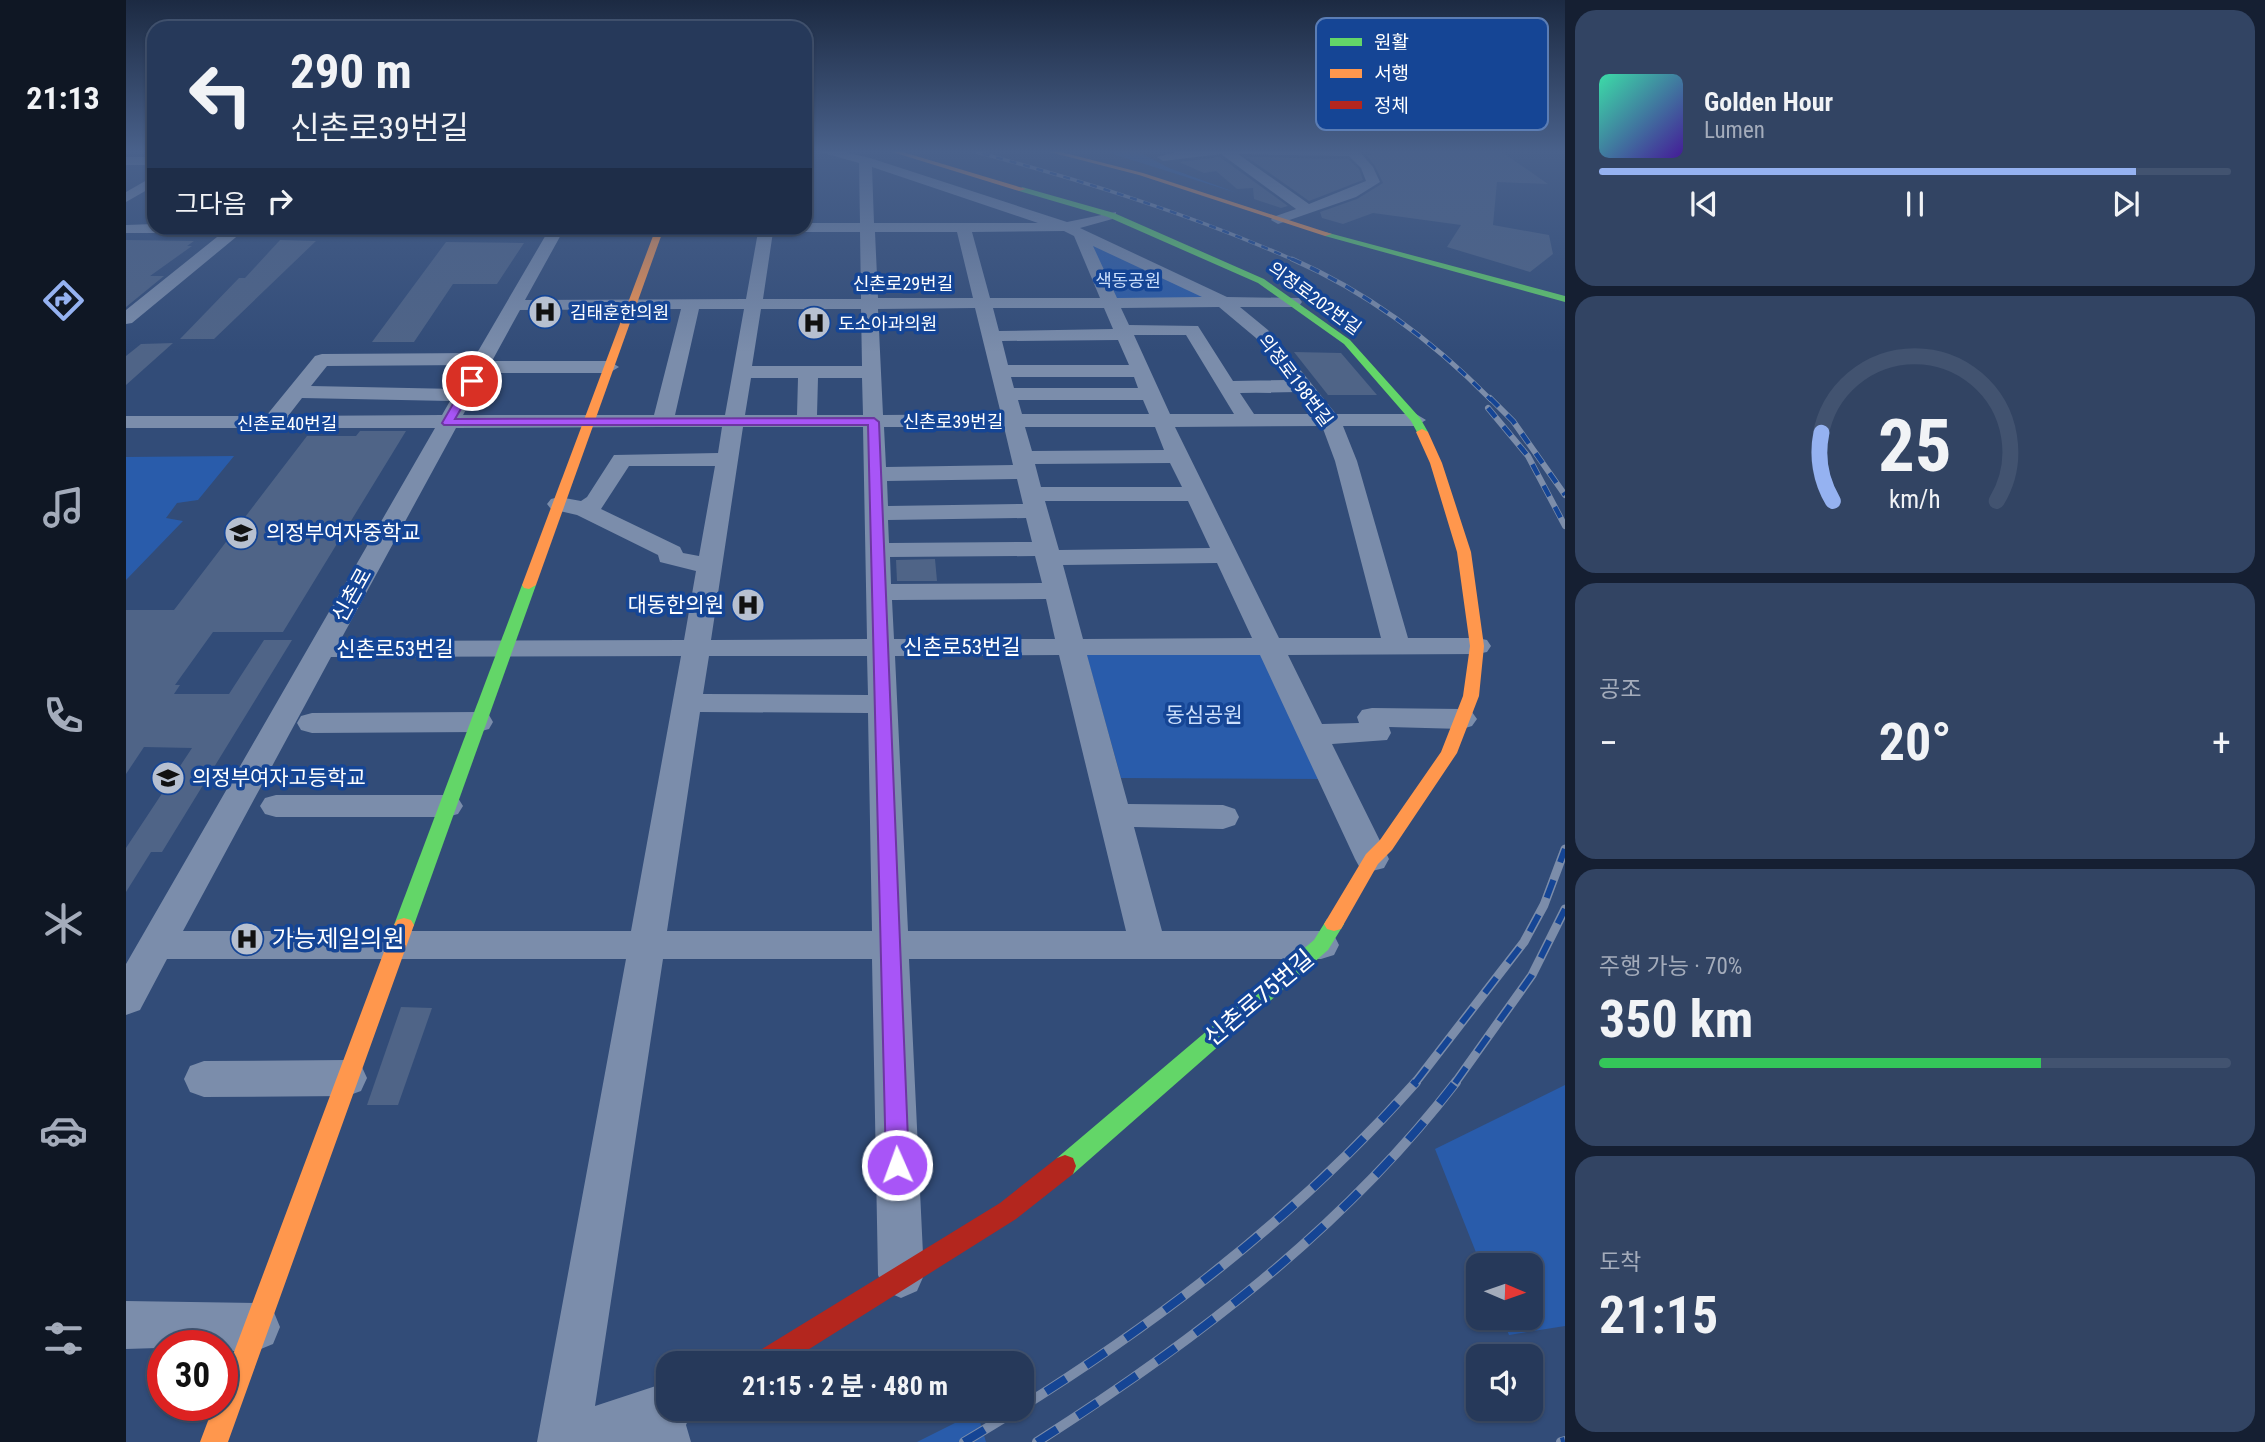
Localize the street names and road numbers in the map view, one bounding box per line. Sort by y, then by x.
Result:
street label: 의정로202번길 [1265,257,1365,339]
street label: 신촌로29번길 [853,273,953,294]
street label: 의정로198번길 [1255,330,1337,430]
street label: 신촌로39번길 [903,411,1003,432]
street label: 신촌로40번길 [237,413,337,434]
street label: 신촌로 [327,564,377,626]
street label: 신촌로53번길 [903,635,1021,659]
street label: 신촌로53번길 [336,637,454,661]
street label: 신촌로75번길 [1199,944,1319,1052]

